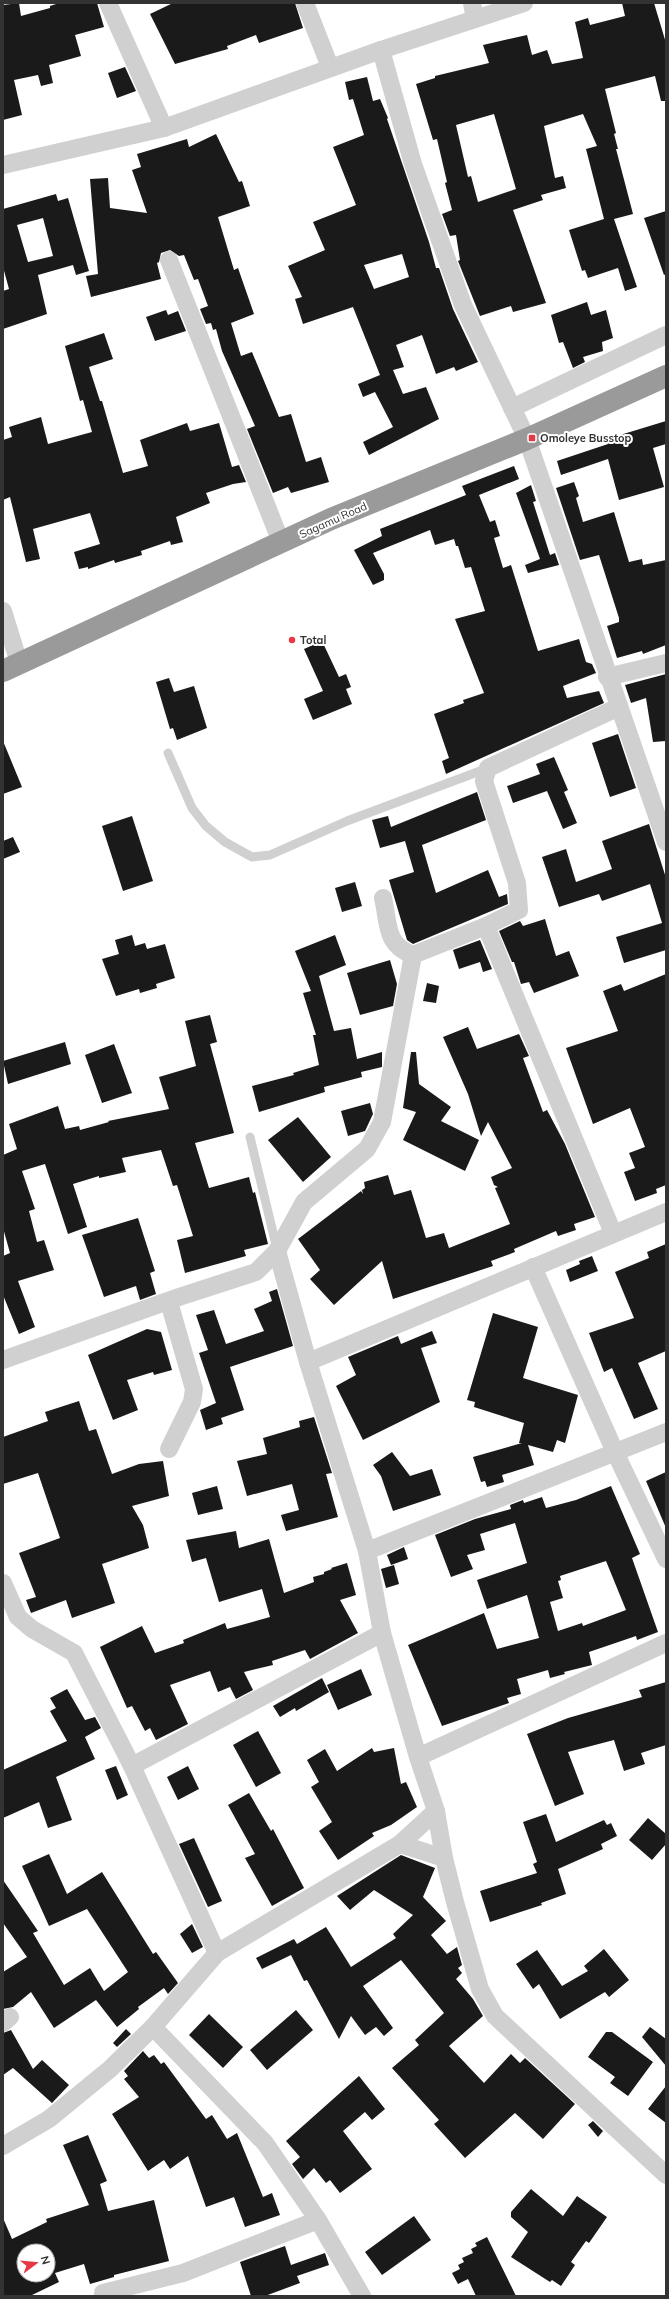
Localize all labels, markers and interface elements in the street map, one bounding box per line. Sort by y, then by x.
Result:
place label: Omoleye Busstop [540,431,632,445]
marker: Omoleye Busstop [527,433,537,443]
street label: Sagamu Road [297,499,369,541]
place label: Total [300,633,326,647]
marker: Total [287,635,297,645]
north arrow [16,2243,56,2283]
text: N [38,2254,53,2266]

